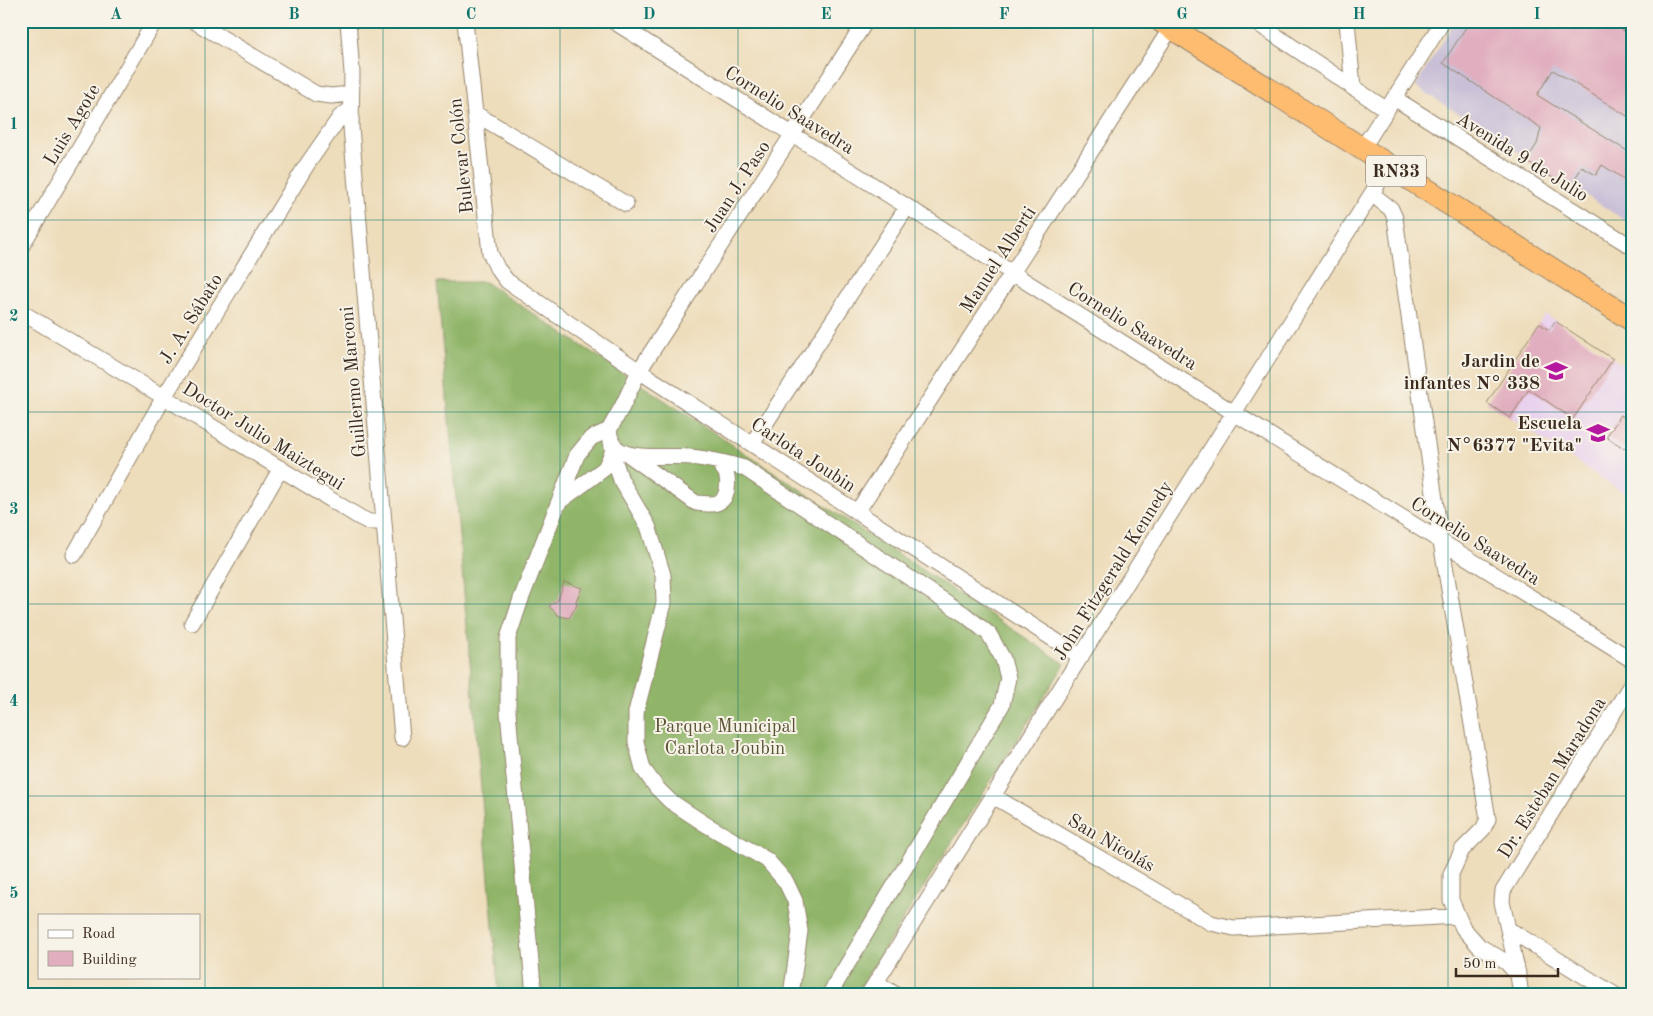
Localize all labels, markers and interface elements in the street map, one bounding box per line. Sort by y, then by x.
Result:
text: A [110,7,122,23]
text: B [288,7,300,23]
text: C [466,7,476,23]
text: D [643,7,655,23]
text: E [820,7,832,23]
text: F [999,7,1010,23]
text: G [1176,7,1188,23]
text: H [1352,7,1366,23]
text: I [1533,7,1541,23]
street label: Cornelio Saavedra [721,64,857,159]
street label: Luis Agote [42,81,105,169]
street label: Bulevar Colón [447,97,478,214]
street label: Avenida 9 de Julio [1452,110,1591,206]
text: 1 [9,117,19,133]
street label: Juan J. Paso [701,138,775,237]
road number: RN33 [1366,156,1426,187]
street label: Manuel Alberti [958,204,1040,317]
street label: J. A. Sábato [157,271,227,368]
street label: Cornelio Saavedra [1064,280,1200,375]
street label: Guillermo Marconi [338,305,371,458]
text: 2 [9,309,19,325]
place label: Jardin de infantes N° 338 [1404,353,1540,394]
school or university icon: Jardin de infantes N° 338 [1543,358,1569,384]
street label: Doctor Julio Maiztegui [178,380,347,495]
street label: Carlota Joubin [747,415,858,497]
place label: Escuela N°6377 "Evita" [1447,415,1582,456]
school or university icon: Escuela N°6377 "Evita" [1585,420,1611,446]
street label: John Fitzgerald Kennedy [1051,478,1177,664]
street label: Cornelio Saavedra [1407,495,1543,590]
text: 3 [9,502,19,518]
text: 4 [9,694,19,710]
street label: Dr. Esteban Maradona [1496,694,1611,862]
park label: Parque Municipal Carlota Joubin [654,718,796,759]
street label: San Nicolás [1064,812,1157,877]
text: 5 [9,886,19,902]
legend [38,914,200,978]
text: Road [82,927,116,942]
scale bar [1456,946,1558,978]
text: Building [82,953,137,968]
text: 50 m [1463,957,1497,972]

